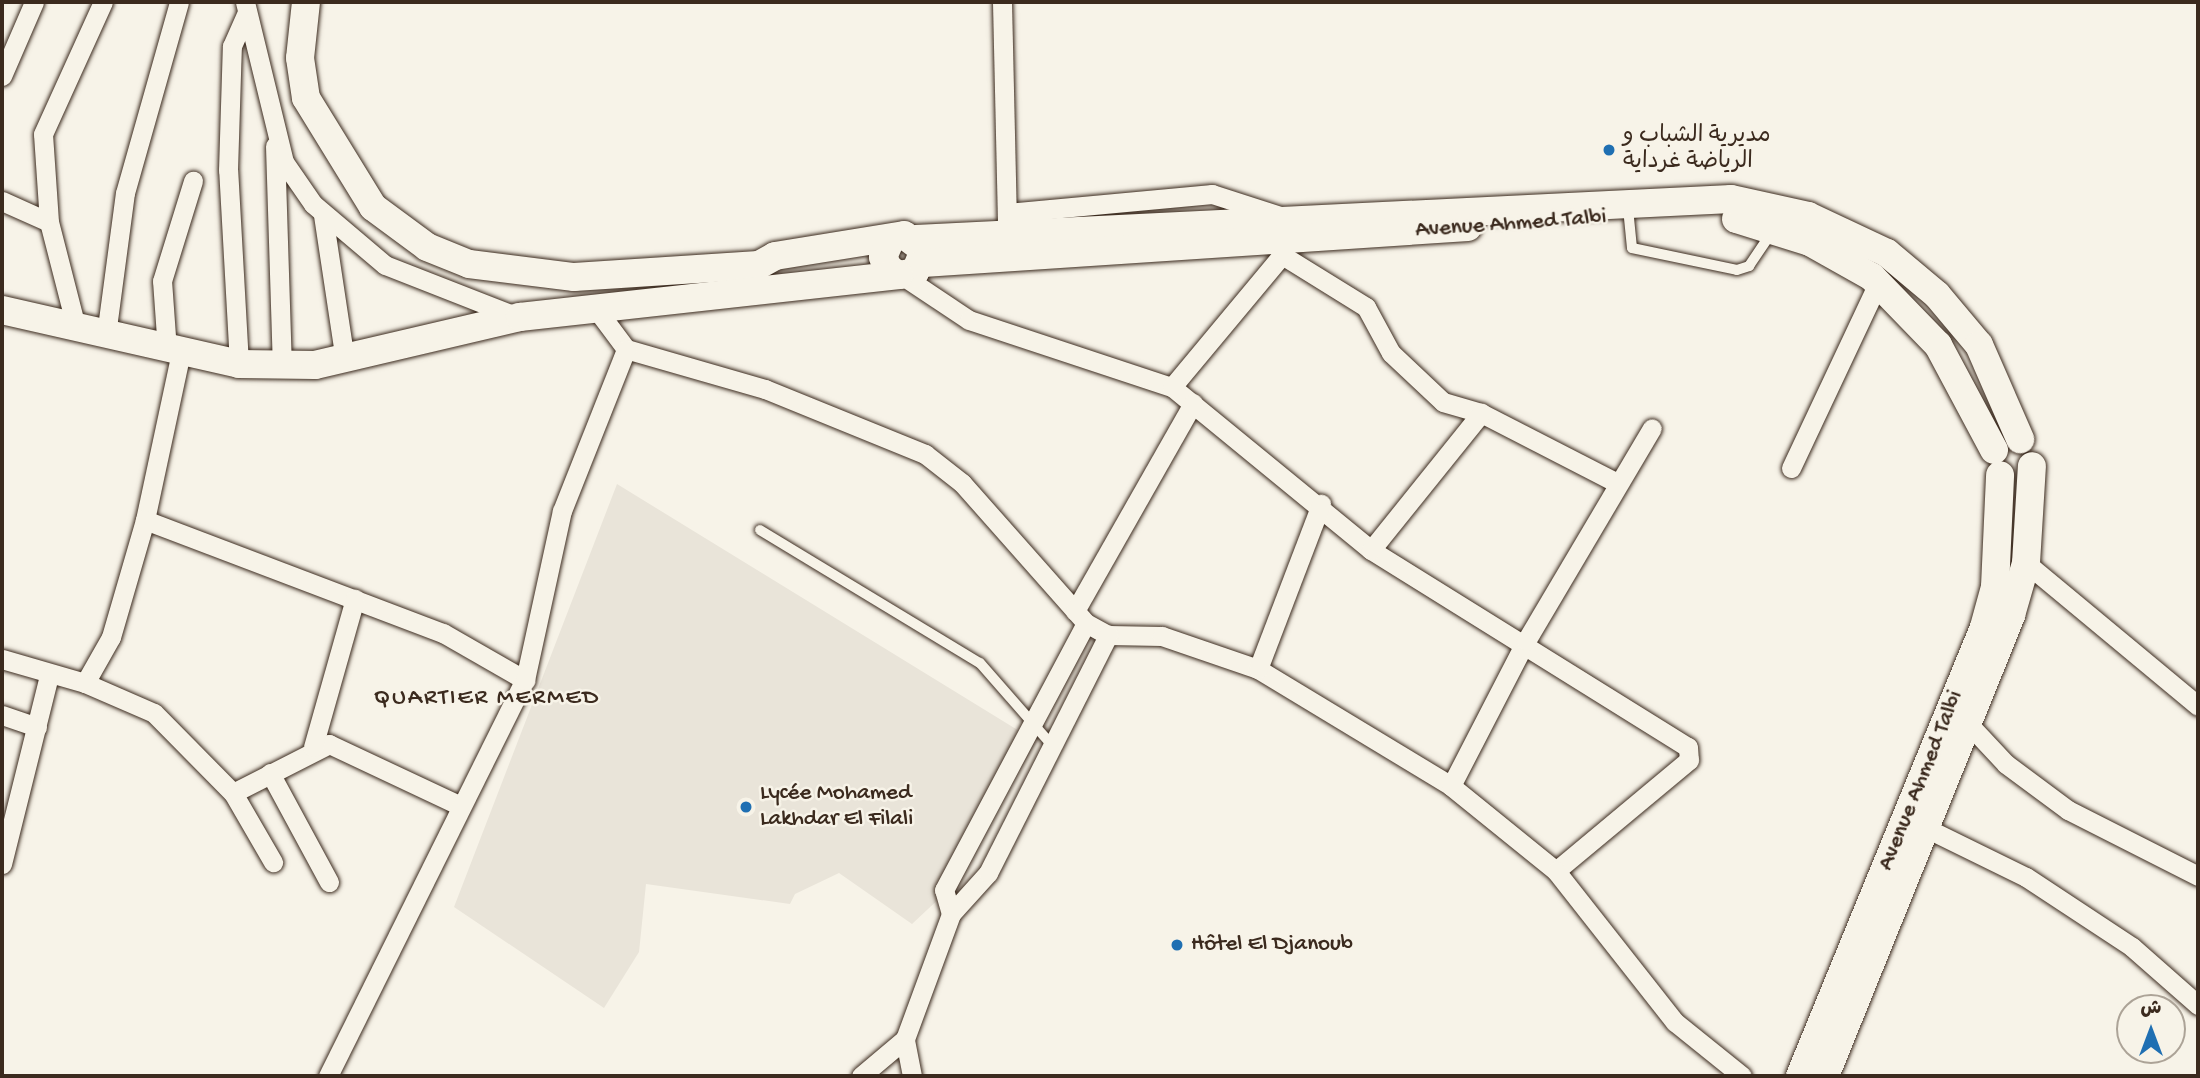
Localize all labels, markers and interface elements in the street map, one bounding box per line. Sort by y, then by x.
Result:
place label: مديرية الشباب و الرياضة غرداية [1623,123,1771,177]
marker: مديرية الشباب و الرياضة غرداية [1601,142,1617,158]
street label: Avenue Ahmed Talbi [1415,205,1607,245]
district label: QUARTIER MERMED [376,685,598,713]
street label: Avenue Ahmed Talbi [1873,687,1971,875]
place label: Lycée Mohamed Lakhdar El Filali [760,780,913,834]
marker: Lycée Mohamed Lakhdar El Filali [738,799,754,815]
place label: Hôtel El Djanoub [1191,931,1353,959]
marker: Hôtel El Djanoub [1169,937,1185,953]
north arrow [2116,994,2186,1064]
text: ش [2141,998,2161,1021]

